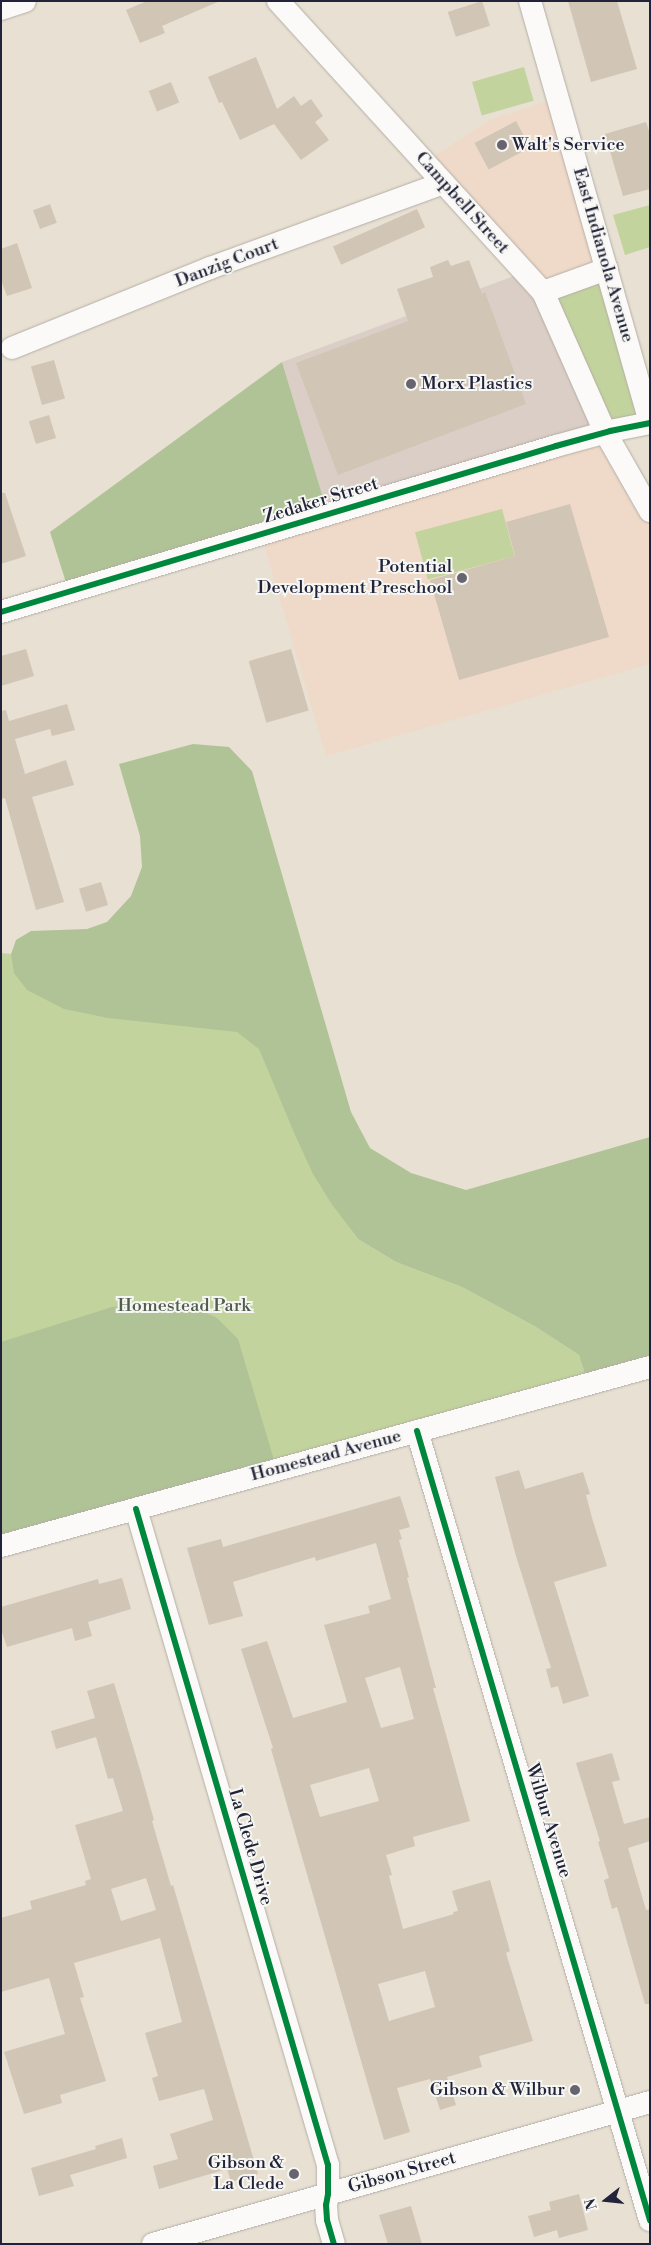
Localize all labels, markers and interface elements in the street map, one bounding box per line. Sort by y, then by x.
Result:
place label: Walt's Service [512,134,625,156]
marker: Walt's Service [496,139,508,151]
street label: Campbell Street [410,147,514,259]
street label: East Indianola Avenue [568,165,638,345]
street label: Danzig Court [172,233,282,293]
place label: Morx Plastics [421,373,532,395]
marker: Morx Plastics [405,378,417,390]
street label: Zedaker Street [261,473,381,529]
place label: Potential Development Preschool [258,557,452,600]
marker: Potential Development Preschool [456,572,468,584]
park label: Homestead Park [117,1295,251,1317]
street label: Homestead Avenue [248,1425,404,1487]
street label: Wilbur Avenue [520,1761,576,1881]
street label: La Clede Drive [223,1786,277,1908]
place label: Gibson & Wilbur [430,2079,565,2101]
marker: Gibson & Wilbur [569,2084,581,2096]
street label: Gibson Street [346,2147,458,2199]
place label: Gibson & La Clede [208,2153,284,2196]
marker: Gibson & La Clede [288,2168,300,2180]
north arrow [581,2175,631,2225]
text: N [581,2196,602,2212]

